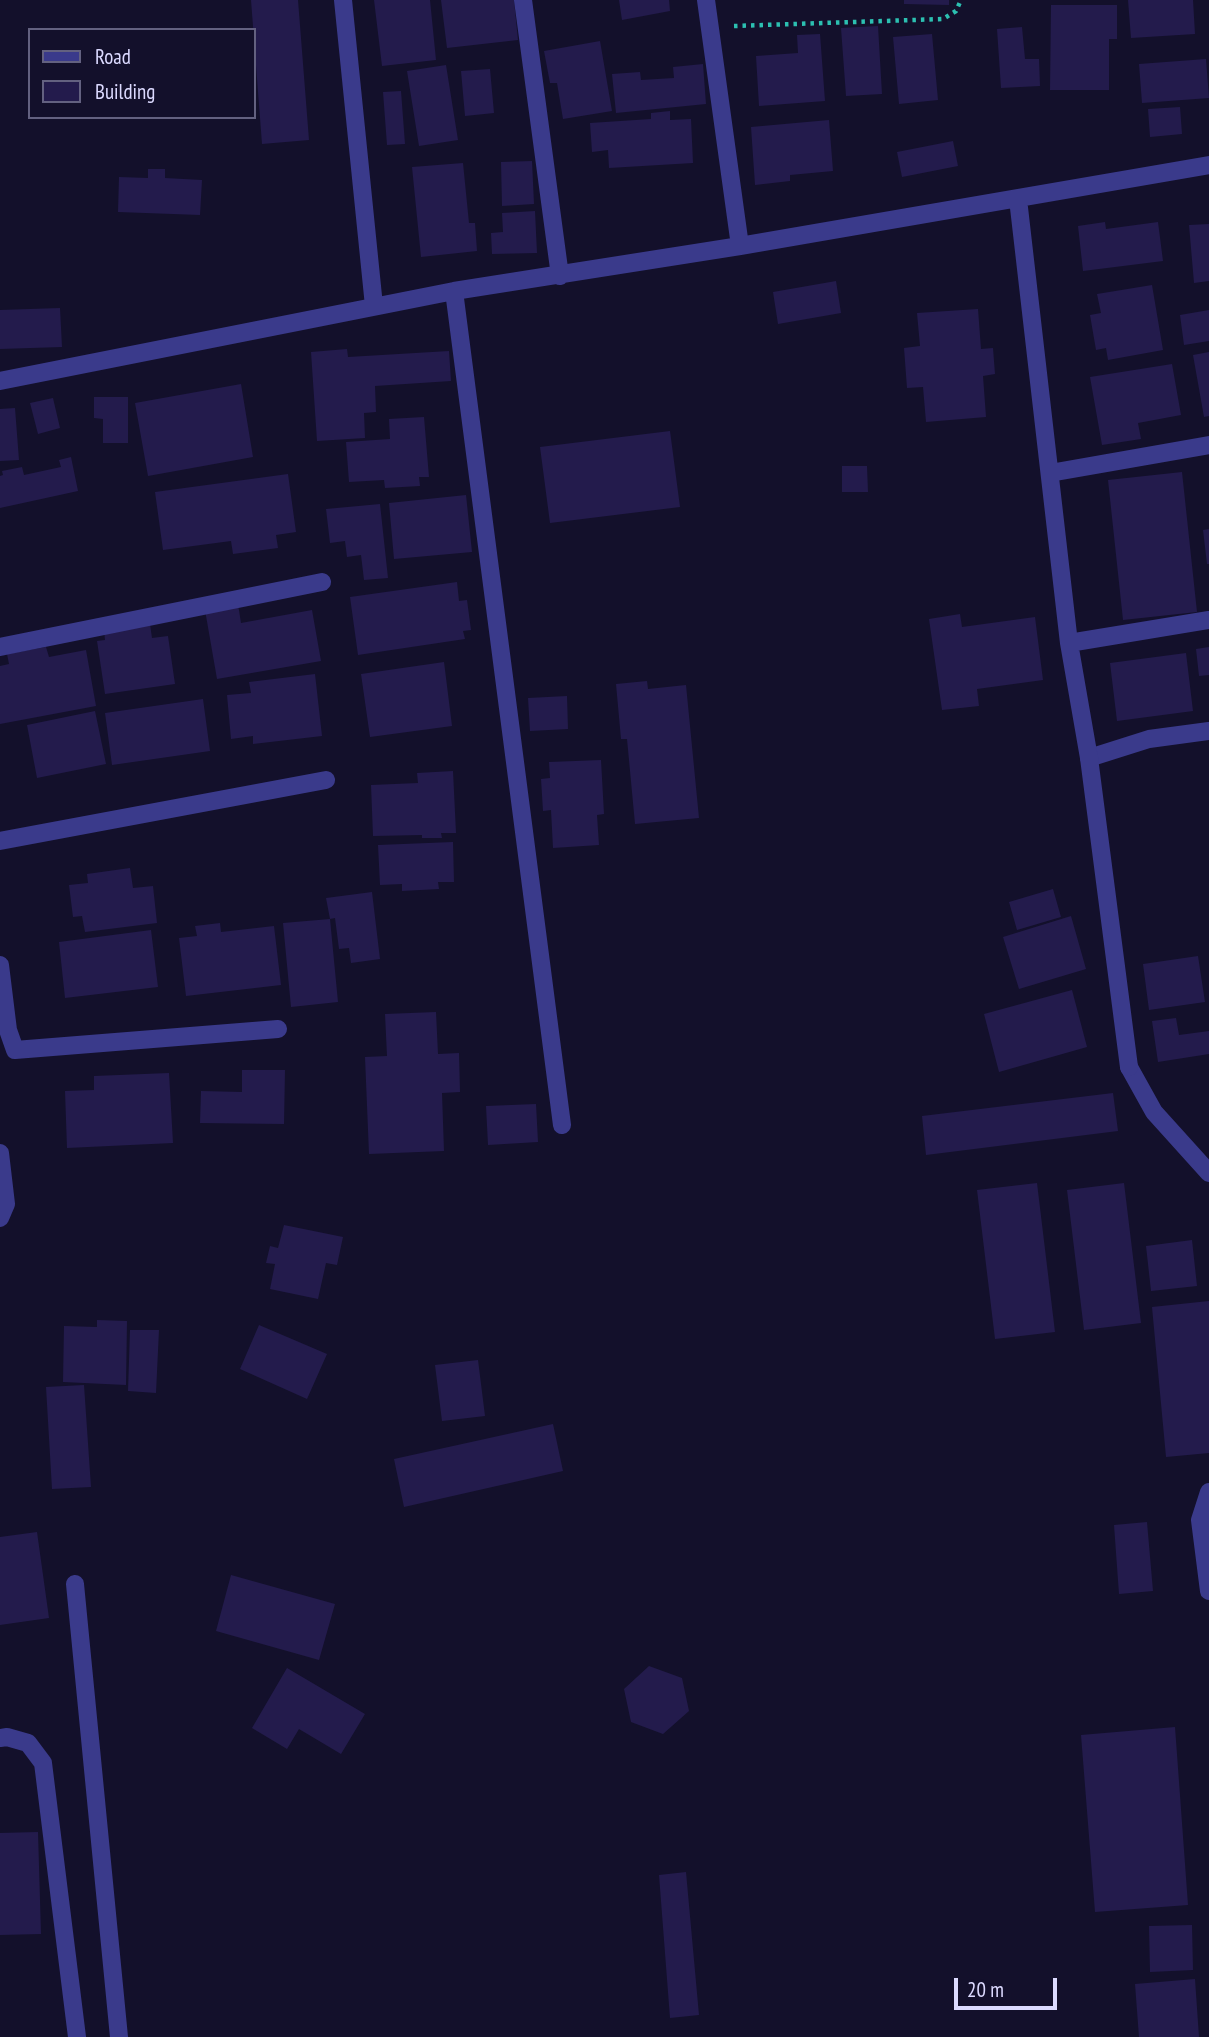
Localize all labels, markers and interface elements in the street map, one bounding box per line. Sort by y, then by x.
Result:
legend [28,28,256,119]
text: Road [95,43,131,70]
text: Building [95,78,155,105]
scale bar [957,1964,1060,2008]
text: 20 m [967,1976,1004,2003]

